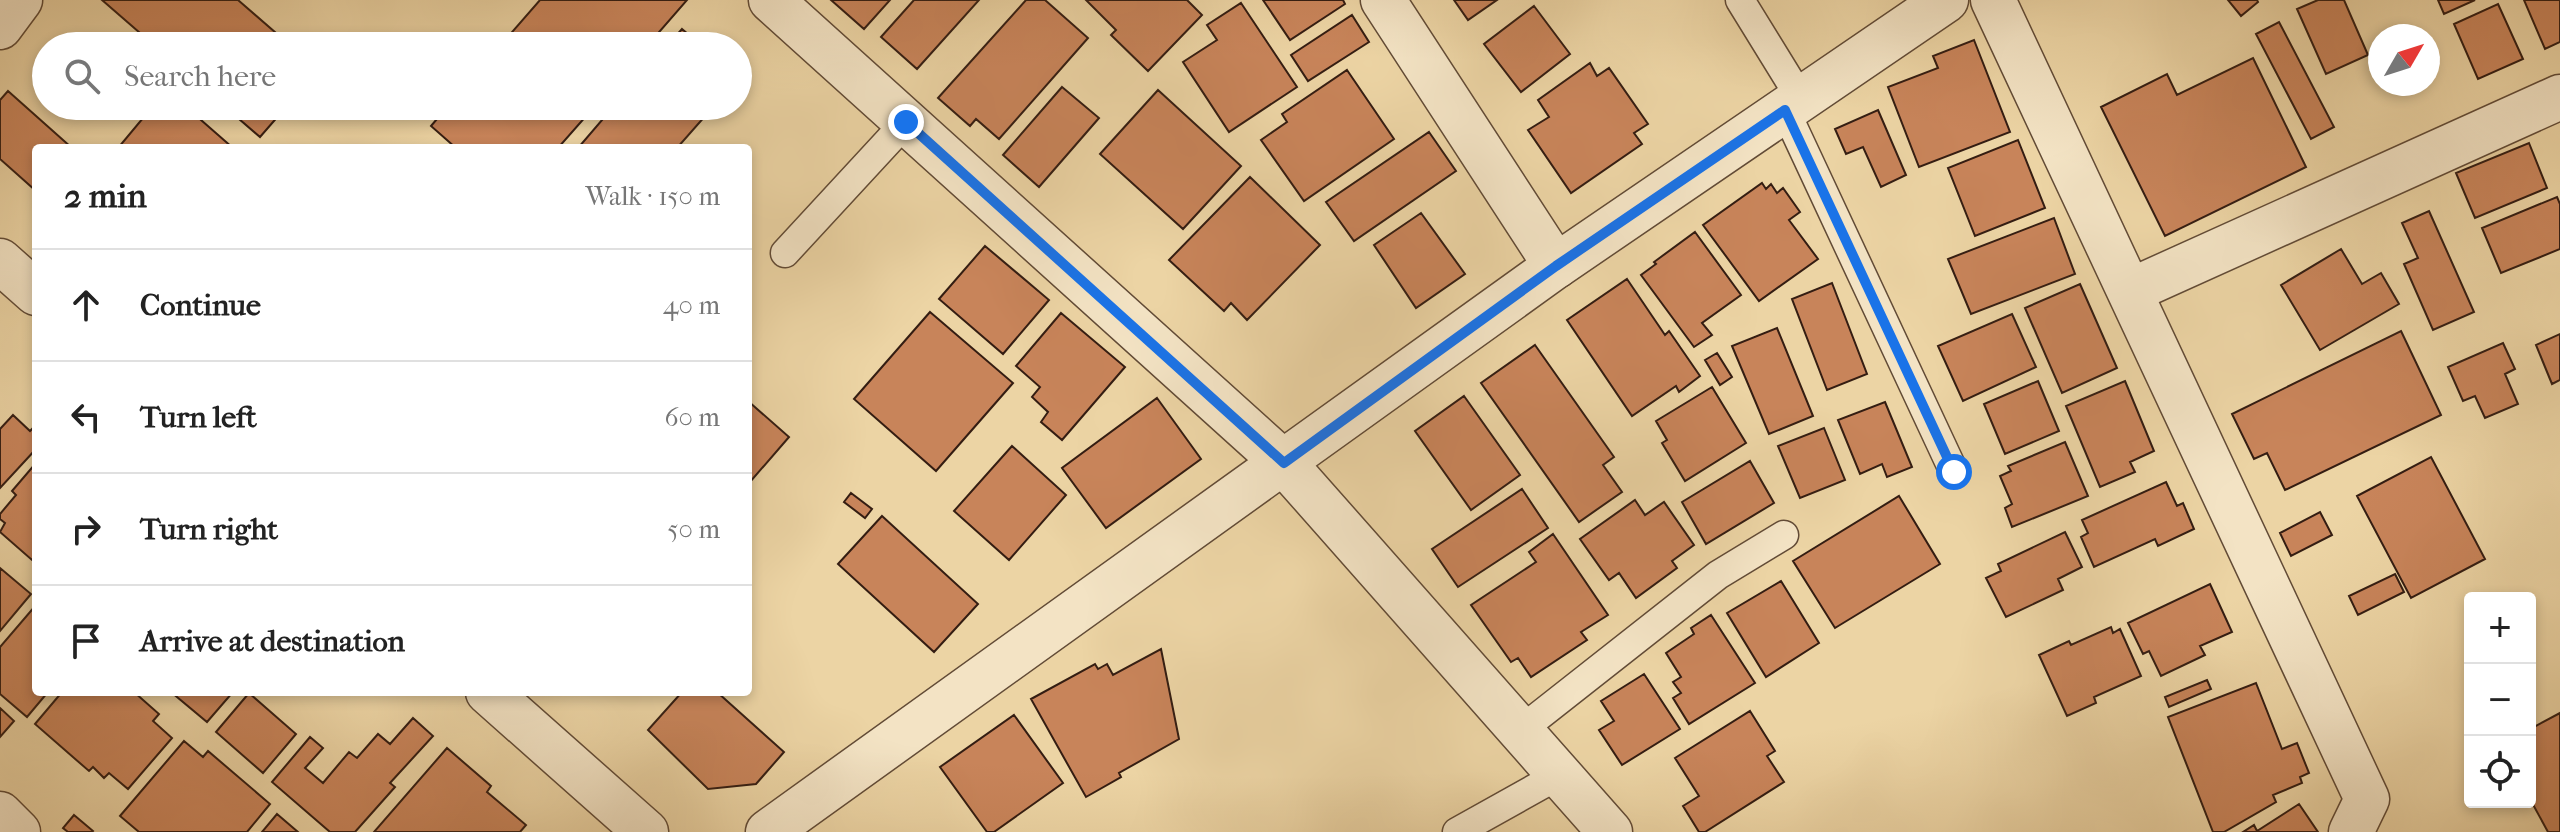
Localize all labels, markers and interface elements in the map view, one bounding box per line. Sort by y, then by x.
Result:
north arrow [2368,24,2440,96]
search box [32,32,752,120]
icon: search [60,54,104,98]
text: Search here [124,59,276,94]
route end [888,104,924,140]
text: 2 min [64,176,147,216]
text: Walk · 150 m [585,181,720,212]
icon: ahead [64,283,108,327]
text: Continue [140,288,261,323]
text: 40 m [663,290,720,321]
icon: left [64,395,108,439]
text: Turn left [140,400,257,435]
text: 60 m [664,402,720,433]
route start [1936,454,1972,490]
icon: right [64,507,108,551]
text: Turn right [140,512,278,547]
text: 50 m [667,514,720,545]
map controls [2464,592,2536,808]
button: + [2464,592,2536,664]
icon: arrive [64,619,108,663]
text: Arrive at destination [140,624,405,659]
button: − [2464,664,2536,736]
button: locate [2464,736,2536,808]

